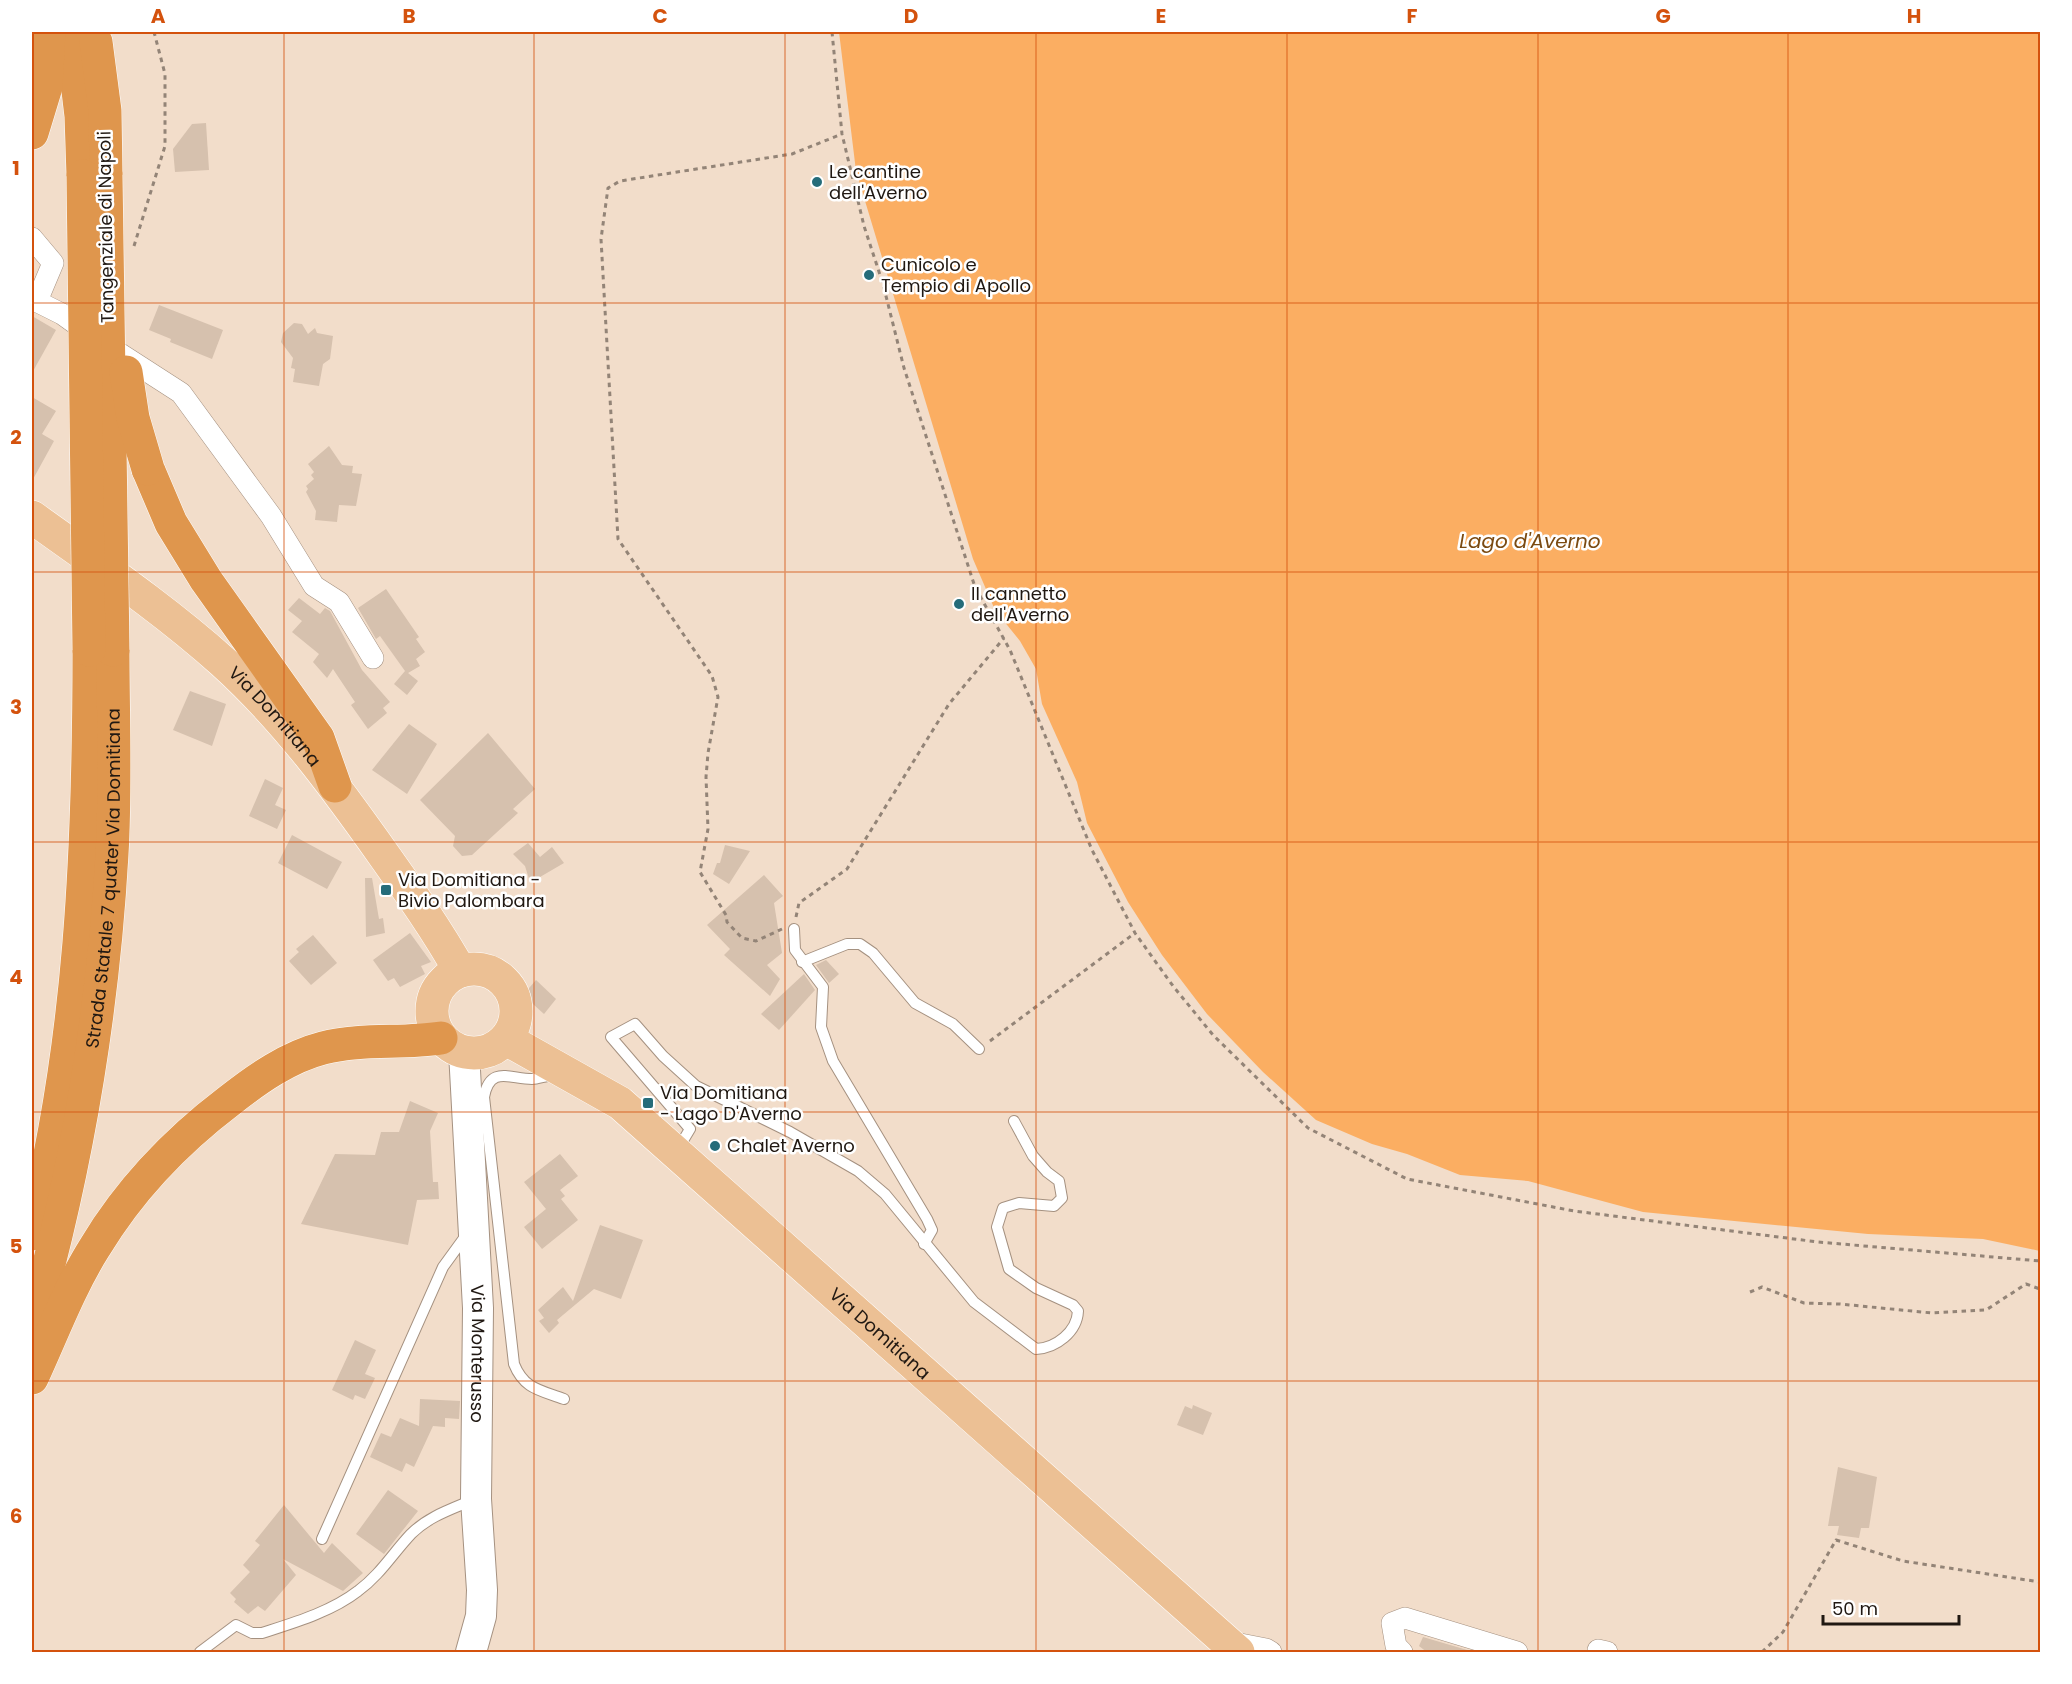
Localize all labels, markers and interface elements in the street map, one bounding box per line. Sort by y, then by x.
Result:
text: A [151,2,166,30]
text: B [402,2,416,30]
text: C [652,2,668,30]
text: D [904,2,918,30]
text: E [1156,2,1166,30]
text: F [1407,2,1418,30]
text: G [1655,2,1671,30]
text: H [1907,2,1921,30]
street label: Tangenziale di Napoli [91,131,120,323]
text: 1 [12,154,20,182]
place label: Le cantine dell'Averno [829,159,927,205]
marker: Le cantine dell'Averno [810,175,824,189]
place label: Cunicolo e Tempio di Apollo [881,252,1031,298]
marker: Cunicolo e Tempio di Apollo [862,268,876,282]
text: 2 [10,423,22,451]
water label: Lago d'Averno [1459,527,1601,555]
place label: Il cannetto dell'Averno [971,581,1069,627]
marker: Il cannetto dell'Averno [952,597,966,611]
street label: Via Domitiana [223,660,327,772]
text: 3 [10,693,22,721]
street label: Strada Statale 7 quater Via Domitiana [79,708,126,1050]
place label: Via Domitiana - Bivio Palombara [398,867,545,913]
marker: Via Domitiana - Bivio Palombara [379,883,393,897]
text: 4 [9,963,23,991]
place label: Via Domitiana - Lago D'Averno [660,1080,802,1126]
marker: Via Domitiana - Lago D'Averno [641,1096,655,1110]
place label: Chalet Averno [727,1133,855,1158]
marker: Chalet Averno [708,1139,722,1153]
text: 5 [10,1232,23,1260]
street label: Via Domitiana [824,1282,936,1385]
street label: Via Monterusso [465,1284,491,1423]
text: 6 [10,1502,22,1530]
scale bar [1823,1588,1960,1626]
text: 50 m [1832,1596,1878,1621]

